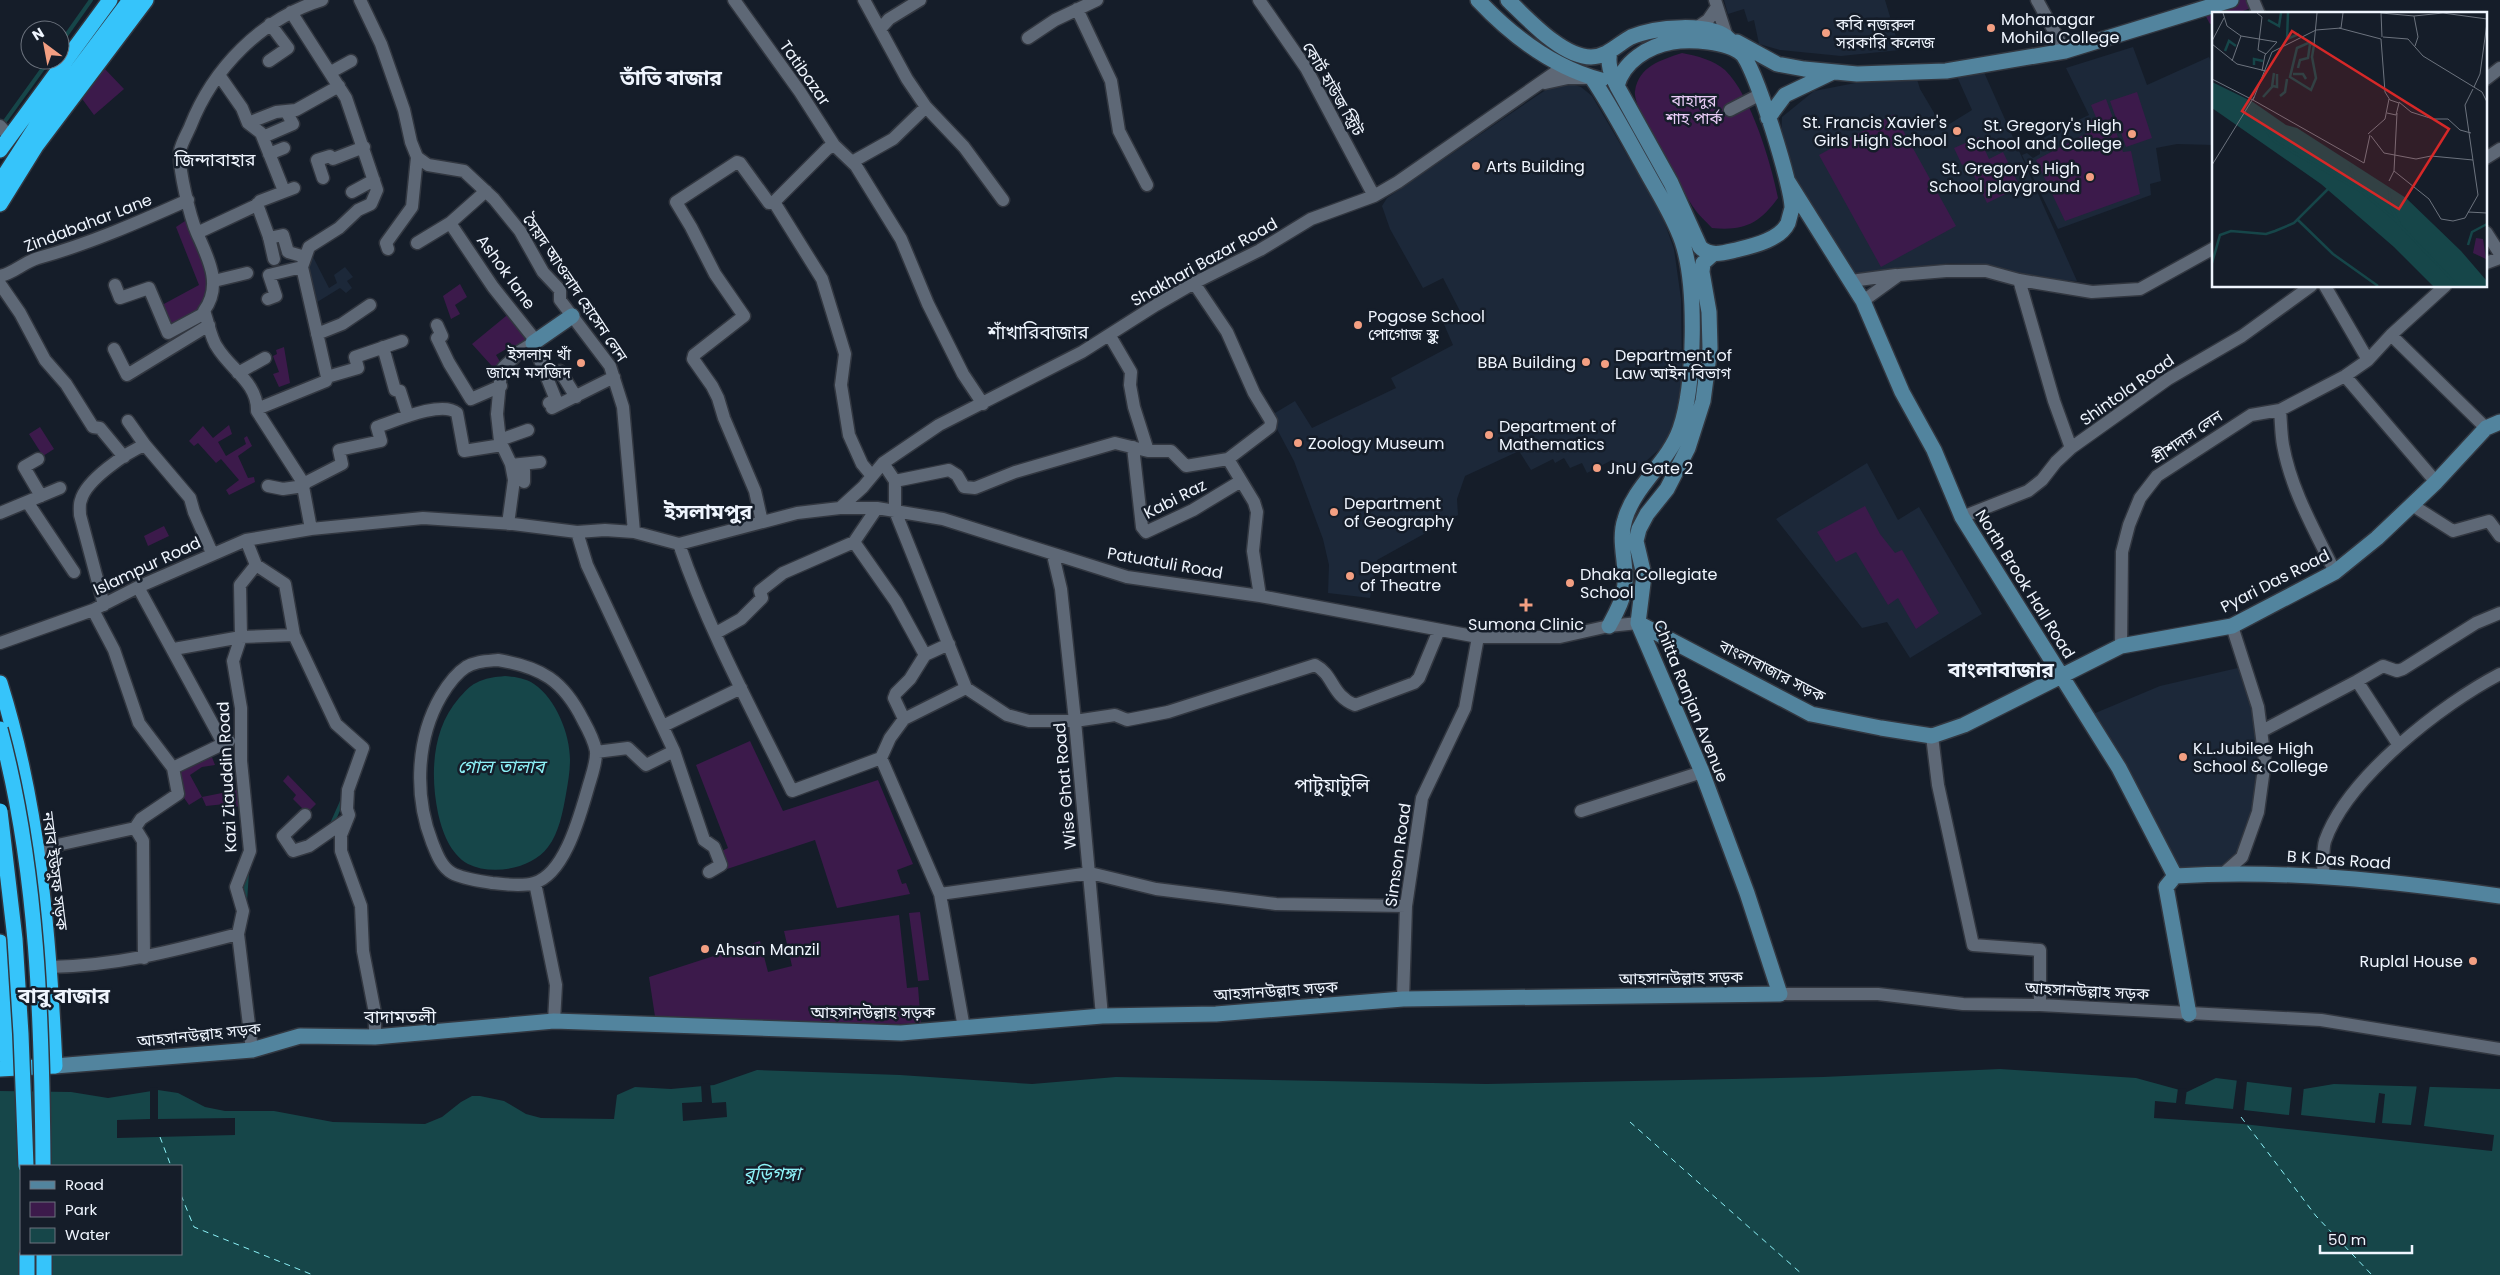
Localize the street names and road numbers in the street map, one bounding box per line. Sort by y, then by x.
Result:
street label: Tatibazar [774,36,836,110]
street label: কোর্ট হাউজ স্ট্রিট [1297,38,1369,141]
street label: Zindabahar Lane [21,188,155,258]
street label: সৈয়দ আওলাদ হোসেন লেন [516,209,633,367]
street label: Shakhari Bazar Road [1126,212,1282,312]
street label: Ashok lane [471,230,541,314]
street label: Shintola Road [2075,349,2179,431]
street label: শ্রীশদাস লেন [2146,405,2227,470]
street label: Kabi Raz [1140,473,1210,525]
street label: North Brook Hall Road [1970,505,2080,663]
street label: Islampur Road [89,531,205,601]
street label: Patuatuli Road [1105,542,1225,584]
street label: Pyari Das Road [2216,544,2334,618]
street label: Chitta Ranjan Avenue [1648,616,1734,786]
street label: বাংলাবাজার সড়ক [1714,634,1830,708]
street label: Kazi Ziauddin Road [212,701,242,853]
street label: Wise Ghat Road [1048,722,1082,850]
street label: Simson Road [1379,802,1417,908]
street label: নবাব ইউসুফ সড়ক [36,810,74,933]
street label: B K Das Road [2286,845,2392,875]
street label: আহসানউল্লাহ সড়ক [1618,965,1744,991]
street label: আহসানউল্লাহ সড়ক [1212,975,1340,1007]
street label: আহসানউল্লাহ সড়ক [2023,976,2151,1006]
street label: আহসানউল্লাহ সড়ক [810,1001,936,1024]
street label: আহসানউল্লাহ সড়ক [135,1017,263,1053]

